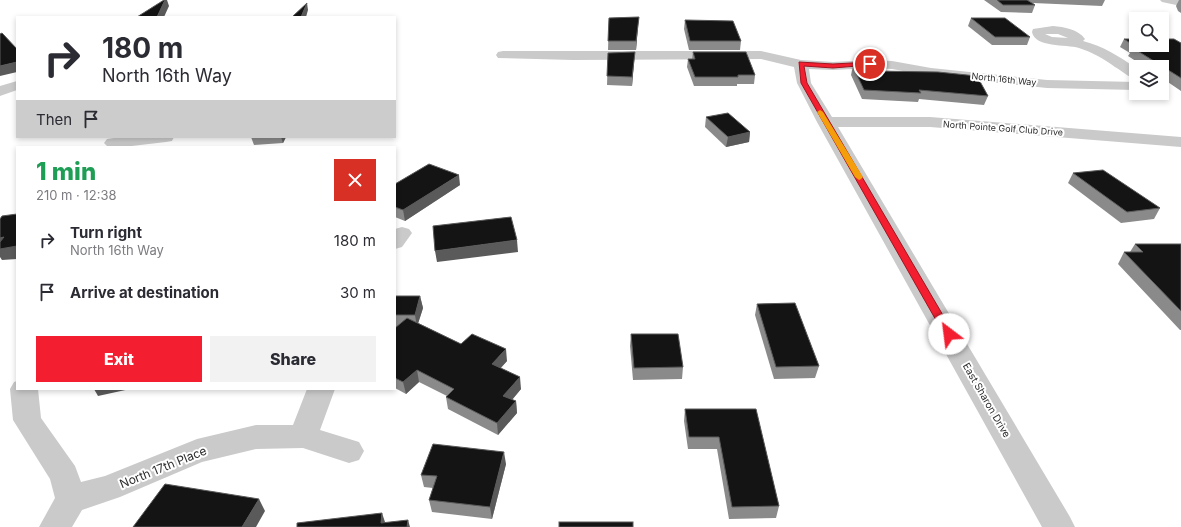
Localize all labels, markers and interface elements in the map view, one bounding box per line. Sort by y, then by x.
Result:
map controls [1129,12,1169,100]
button: search [1129,12,1169,52]
text: 180 m [102,31,183,65]
icon: right [36,32,88,84]
pin [853,47,887,81]
icon: arrive [859,53,881,75]
button: layers [1129,60,1169,100]
text: North 16th Way [102,65,232,86]
street label: North 16th Way [971,70,1037,88]
icon: arrive [80,108,102,130]
text: Then [36,110,72,129]
street label: North Pointe Golf Club Drive [943,118,1063,138]
text: 1 min [36,157,96,186]
button: close [334,159,376,201]
text: 210 m · 12:38 [36,187,117,203]
text: Turn right [70,223,142,242]
icon: right [36,229,58,251]
text: 180 m [334,231,376,250]
text: North 16th Way [70,242,164,258]
icon: arrive [36,281,58,303]
text: Arrive at destination [70,283,219,302]
text: 30 m [340,283,376,302]
position arrow [928,313,970,355]
button: Exit [36,336,202,382]
button: Share [210,336,376,382]
street label: East Sharon Drive [961,361,1013,440]
street label: North 17th Place [117,443,209,491]

